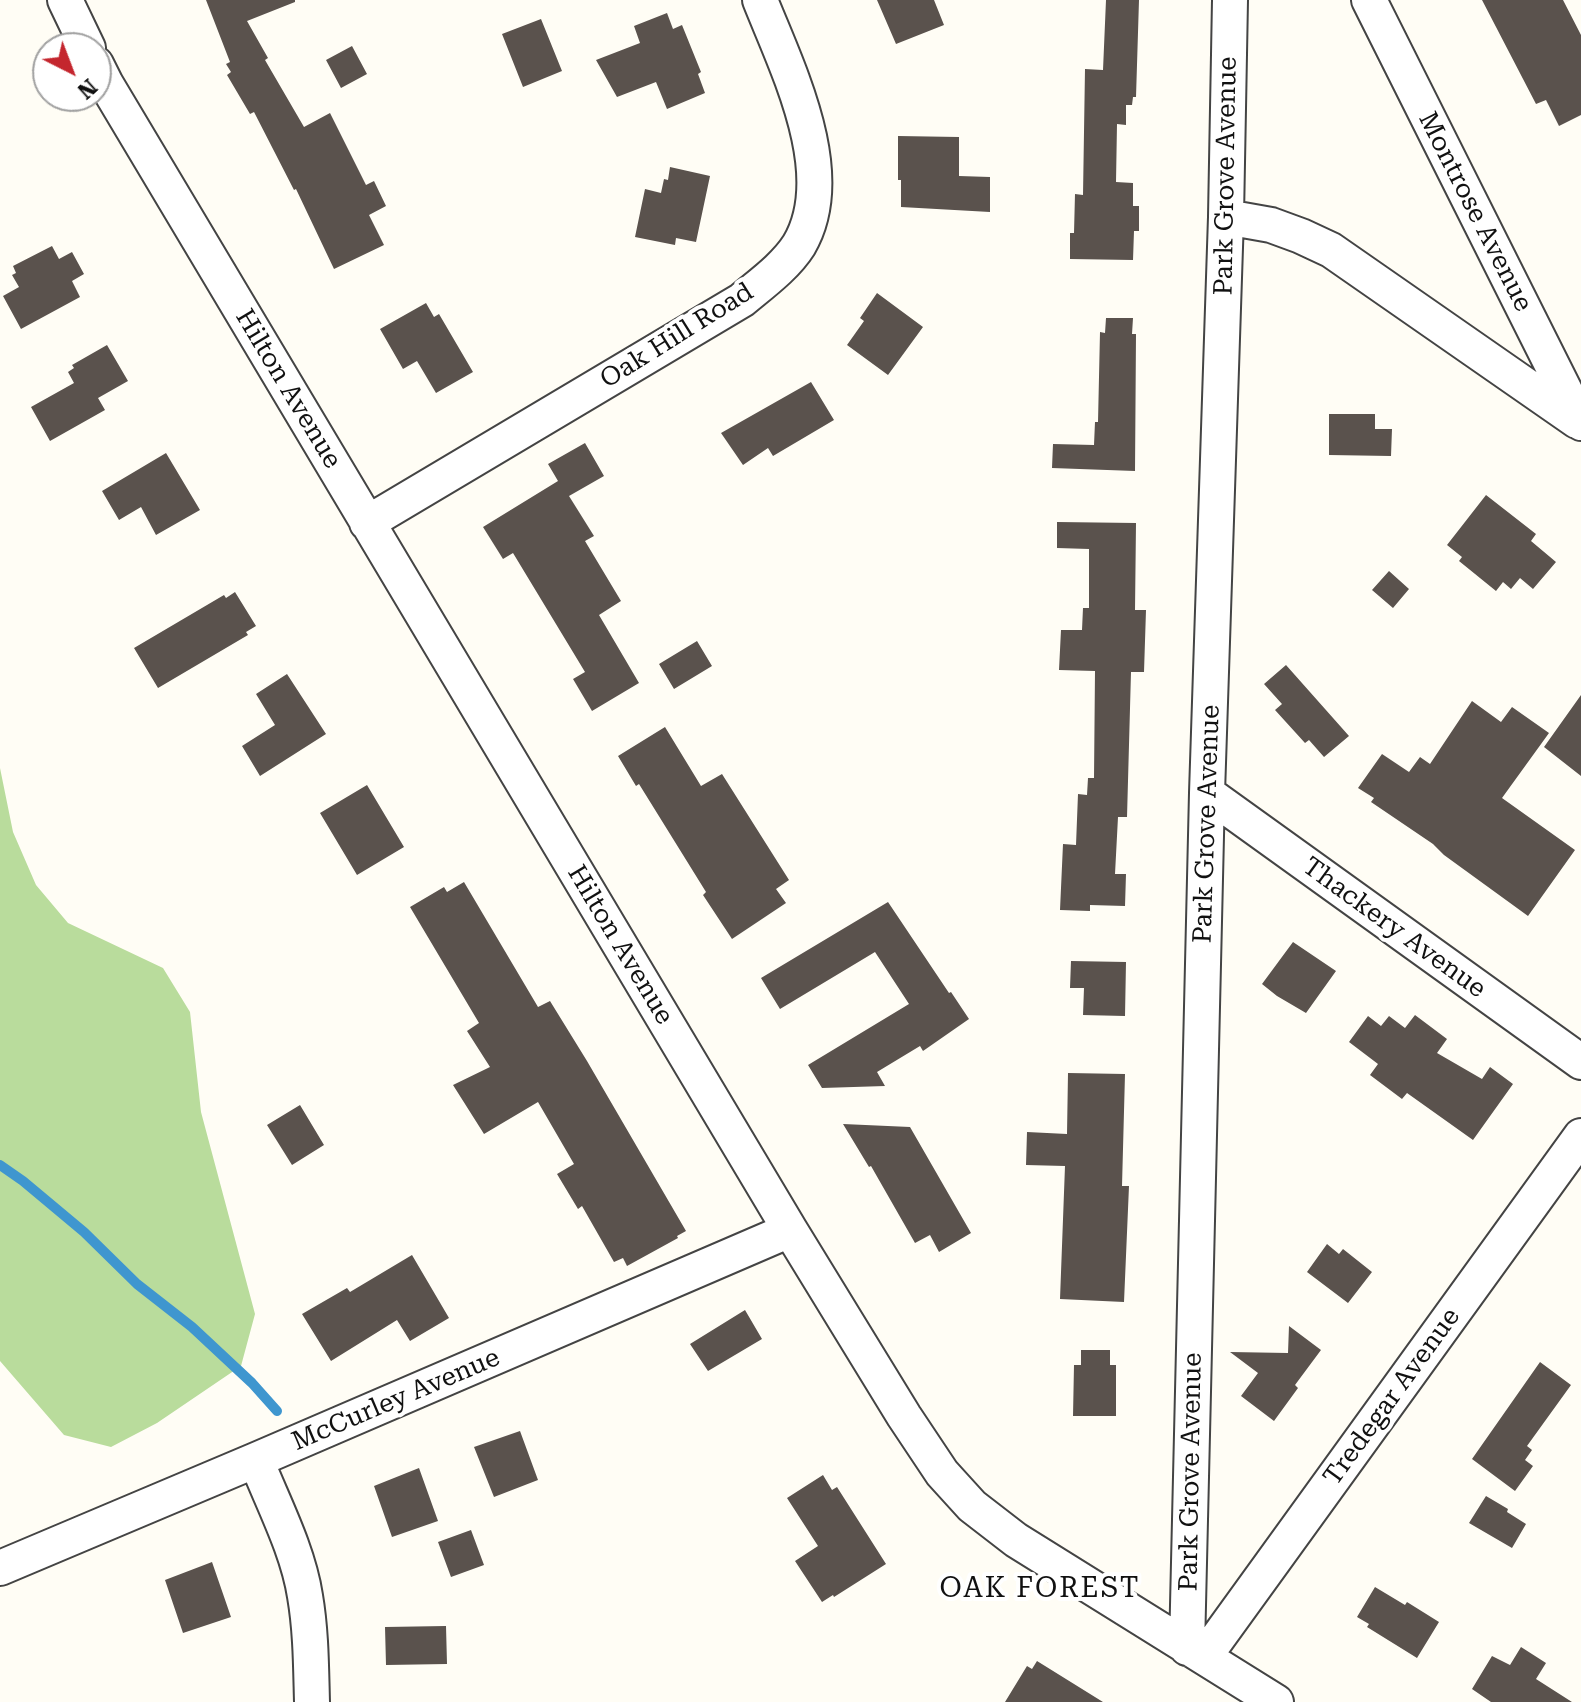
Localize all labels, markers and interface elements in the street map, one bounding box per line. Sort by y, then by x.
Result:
north arrow [32,32,112,112]
street label: Park Grove Avenue [1208,56,1244,296]
text: N [72,74,102,104]
street label: Montrose Avenue [1411,107,1539,317]
street label: Oak Hill Road [595,277,759,395]
street label: Hilton Avenue [228,304,348,474]
street label: Park Grove Avenue [1187,704,1227,944]
street label: Thackery Avenue [1296,851,1492,1005]
street label: Hilton Avenue [560,860,680,1030]
street label: Tredegar Avenue [1317,1302,1467,1492]
street label: McCurley Avenue [288,1342,504,1458]
street label: Park Grove Avenue [1173,1352,1209,1592]
district label: OAK FOREST [940,1572,1140,1606]

